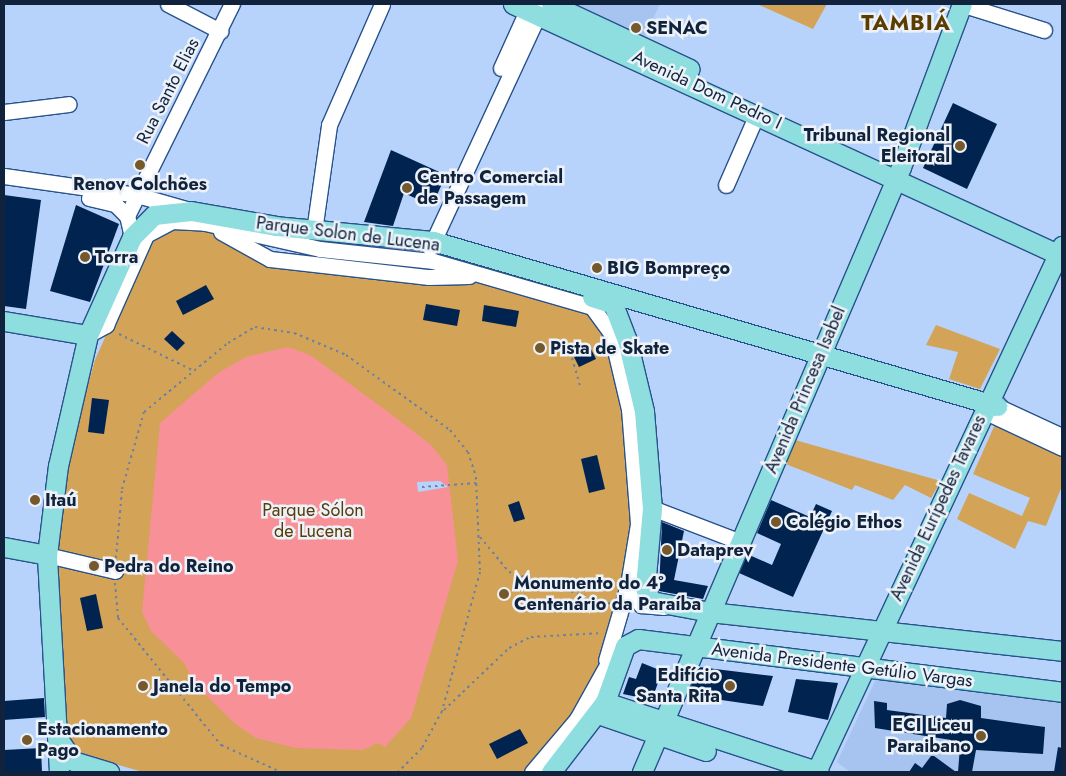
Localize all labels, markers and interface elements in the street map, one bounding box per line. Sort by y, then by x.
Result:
district label: TAMBIÁ [860,10,952,36]
place label: SENAC [646,17,708,39]
marker: SENAC [630,22,642,34]
street label: Rua Santo Elias [132,35,204,147]
street label: Avenida Dom Pedro I [629,46,785,134]
place label: Tribunal Regional Eleitoral [804,125,950,168]
marker: Tribunal Regional Eleitoral [954,140,966,152]
marker: Renov Colchões [134,159,146,171]
place label: Centro Comercial de Passagem [417,167,563,210]
place label: Renov Colchões [73,173,207,195]
marker: Centro Comercial de Passagem [401,182,413,194]
street label: Parque Solon de Lucena [255,212,441,256]
place label: Torra [95,246,138,268]
marker: Torra [79,251,91,263]
place label: BIG Bompreço [607,257,730,279]
marker: BIG Bompreço [591,262,603,274]
street label: Avenida Princesa Isabel [760,303,850,477]
place label: Pista de Skate [550,337,669,359]
marker: Pista de Skate [534,342,546,354]
street label: Avenida Eurípedes Tavares [885,412,991,604]
place label: Itaú [45,489,77,511]
marker: Itaú [29,494,41,506]
park label: Parque Sólon de Lucena [262,500,364,542]
place label: Colégio Ethos [786,511,902,533]
marker: Colégio Ethos [770,516,782,528]
place label: Dataprev [677,539,753,561]
marker: Dataprev [661,544,673,556]
place label: Pedra do Reino [104,555,234,577]
marker: Pedra do Reino [88,560,100,572]
place label: Monumento do 4º Centenário da Paraíba [514,573,701,616]
marker: Monumento do 4º Centenário da Paraíba [498,588,510,600]
street label: Avenida Presidente Getúlio Vargas [710,638,974,692]
place label: Edifício Santa Rita [636,665,720,708]
place label: Janela do Tempo [153,675,291,697]
marker: Janela do Tempo [137,680,149,692]
marker: Edifício Santa Rita [724,680,736,692]
place label: ECI Liceu Paraibano [887,715,971,758]
place label: Estacionamento Pago [37,719,168,762]
marker: ECI Liceu Paraibano [975,730,987,742]
marker: Estacionamento Pago [21,734,33,746]

